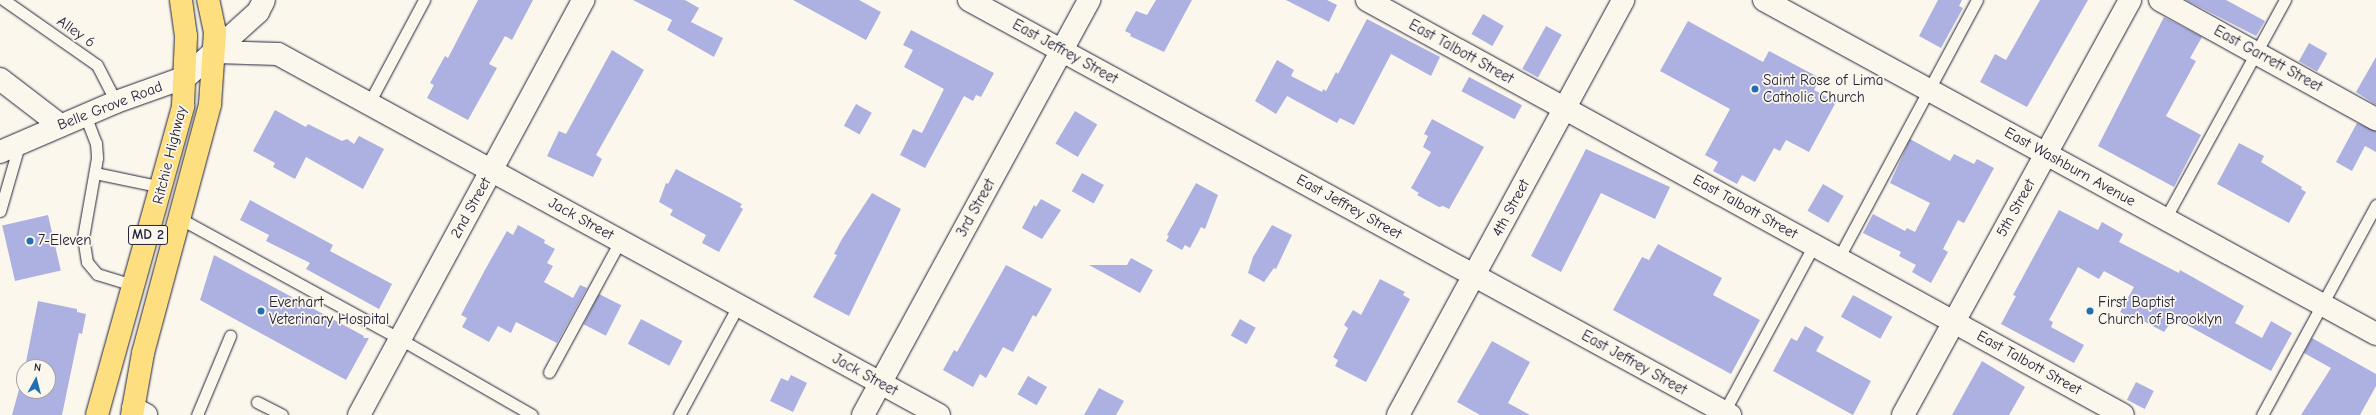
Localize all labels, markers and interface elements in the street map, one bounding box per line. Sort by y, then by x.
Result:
street label: Alley 6 [53,12,99,52]
street label: East Jeffrey Street [1009,16,1121,88]
street label: East Talbott Street [1406,16,1516,88]
street label: East Garrett Street [2211,22,2325,96]
place label: Saint Rose of Lima Catholic Church [1763,71,1883,106]
street label: Belle Grove Road [55,78,165,134]
marker: Saint Rose of Lima Catholic Church [1750,84,1760,94]
street label: Ritchie Highway [149,104,191,206]
street label: East Washburn Avenue [2001,124,2139,210]
street label: East Jeffrey Street [1293,171,1405,243]
street label: East Talbott Street [1690,171,1800,243]
street label: 2nd Street [447,174,495,242]
street label: 3rd Street [953,176,999,240]
street label: 4th Street [1488,176,1534,240]
street label: 5th Street [1993,176,2039,240]
street label: Jack Street [545,194,617,244]
road number: MD 2 [128,223,168,247]
place label: 7-Eleven [38,232,92,250]
marker: 7-Eleven [25,236,35,246]
place label: Everhart Veterinary Hospital [269,293,389,328]
place label: First Baptist Church of Brooklyn [2098,293,2222,328]
marker: Everhart Veterinary Hospital [256,306,266,316]
marker: First Baptist Church of Brooklyn [2085,306,2095,316]
street label: East Jeffrey Street [1578,327,1690,399]
street label: East Talbott Street [1974,327,2084,399]
street label: Jack Street [829,350,901,400]
north arrow [16,359,56,399]
text: N [33,361,42,374]

